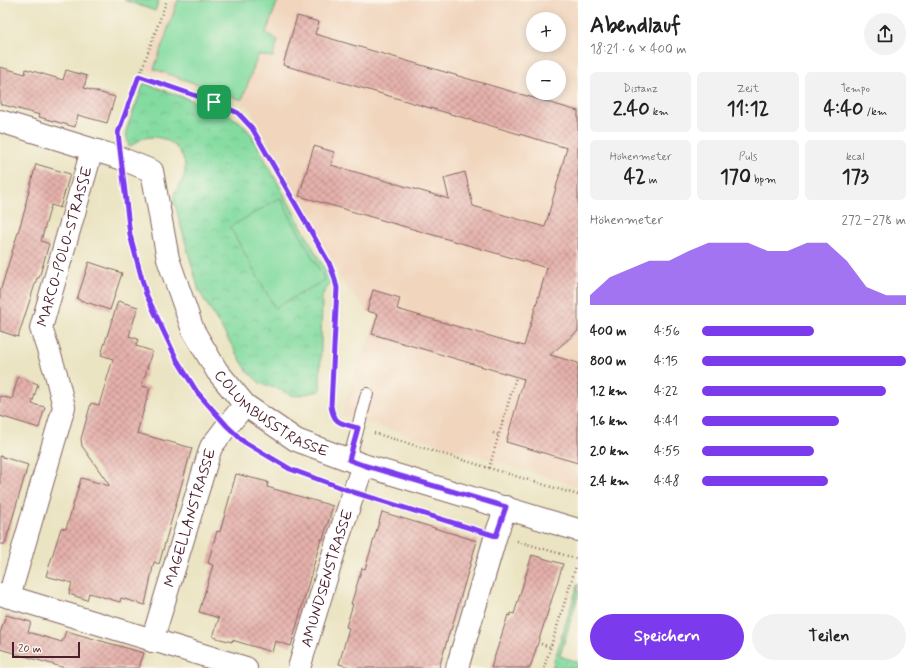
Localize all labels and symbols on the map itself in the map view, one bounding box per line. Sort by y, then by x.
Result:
pin [197,85,231,119]
street label: MARCO-POLO-STRASSE [33,164,98,329]
street label: COLUMBUSSTRASSE [209,366,332,462]
street label: MAGELLANSTRASSE [160,446,221,590]
street label: AMUNDSENSTRASSE [297,507,358,650]
scale bar [12,640,80,659]

